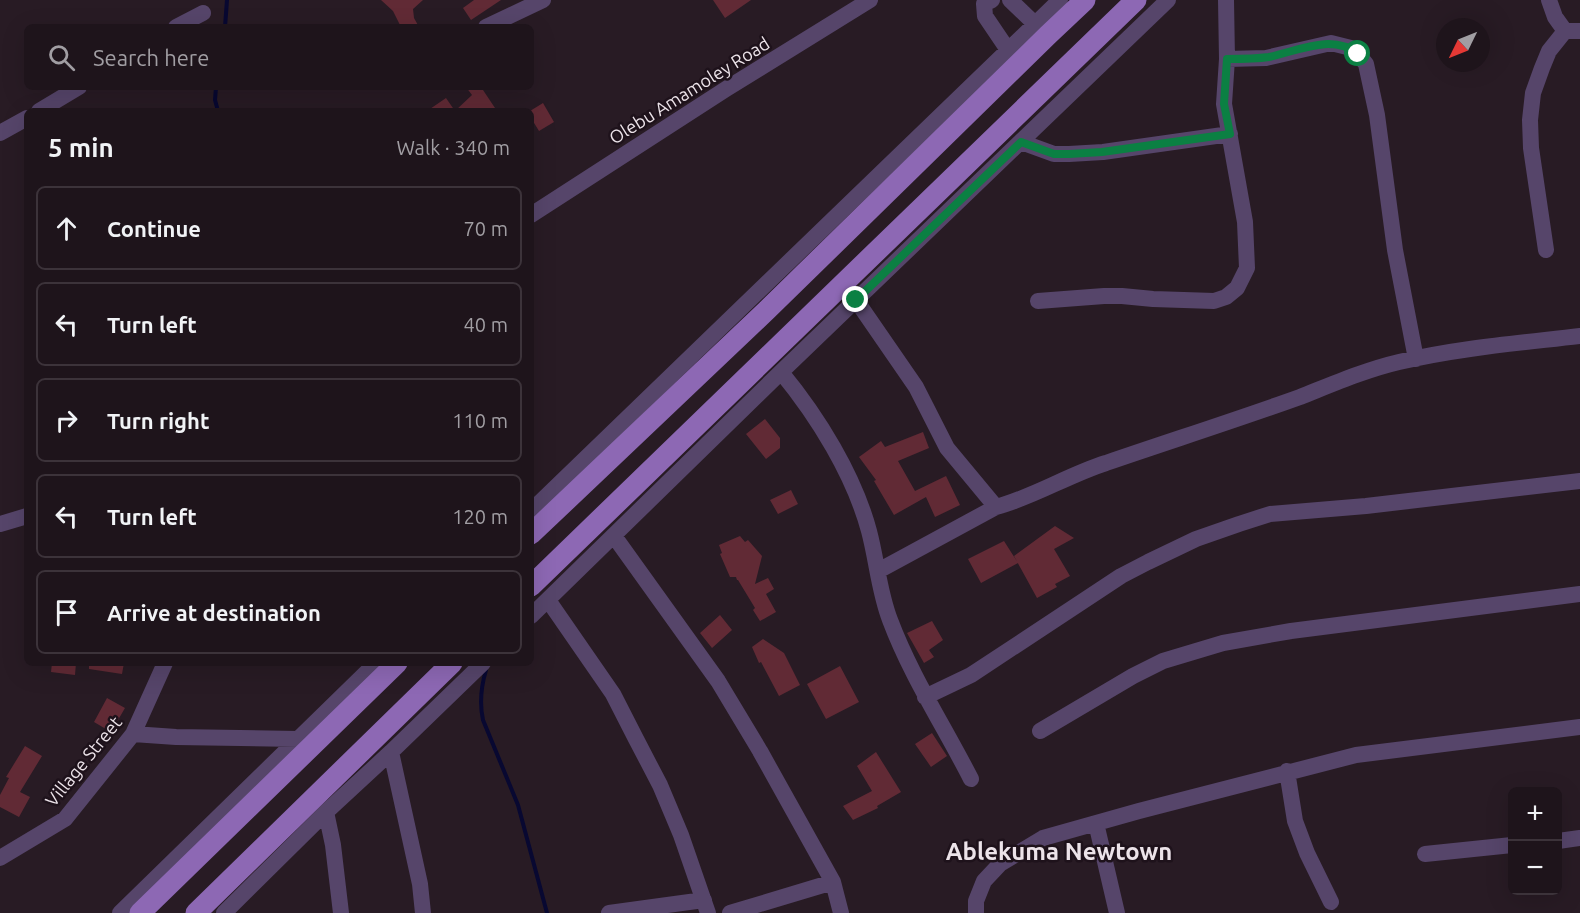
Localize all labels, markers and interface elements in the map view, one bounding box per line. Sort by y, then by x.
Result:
north arrow [1436,18,1490,72]
search box [24,24,534,90]
street label: Olebu Amamoley Road [605,32,773,148]
route start [1344,40,1370,66]
icon: search [45,41,78,74]
text: Search here [93,45,209,70]
text: 5 min [48,133,114,162]
text: Walk · 340 m [397,136,510,159]
icon: ahead [50,212,83,245]
text: Continue [107,216,201,241]
text: 70 m [464,217,508,240]
route end [842,286,868,312]
icon: left [50,308,83,341]
text: Turn left [107,312,197,337]
text: 40 m [464,313,508,336]
icon: right [50,404,83,437]
text: Turn right [107,408,209,433]
text: 110 m [452,409,508,432]
icon: left [50,500,83,533]
text: Turn left [107,504,197,529]
text: 120 m [452,505,508,528]
icon: arrive [50,596,83,629]
text: Arrive at destination [107,600,321,625]
street label: Village Street [41,712,125,810]
map controls [1508,787,1562,895]
button: + [1508,787,1562,841]
district label: Ablekuma Newtown [946,838,1172,865]
button: − [1508,841,1562,895]

